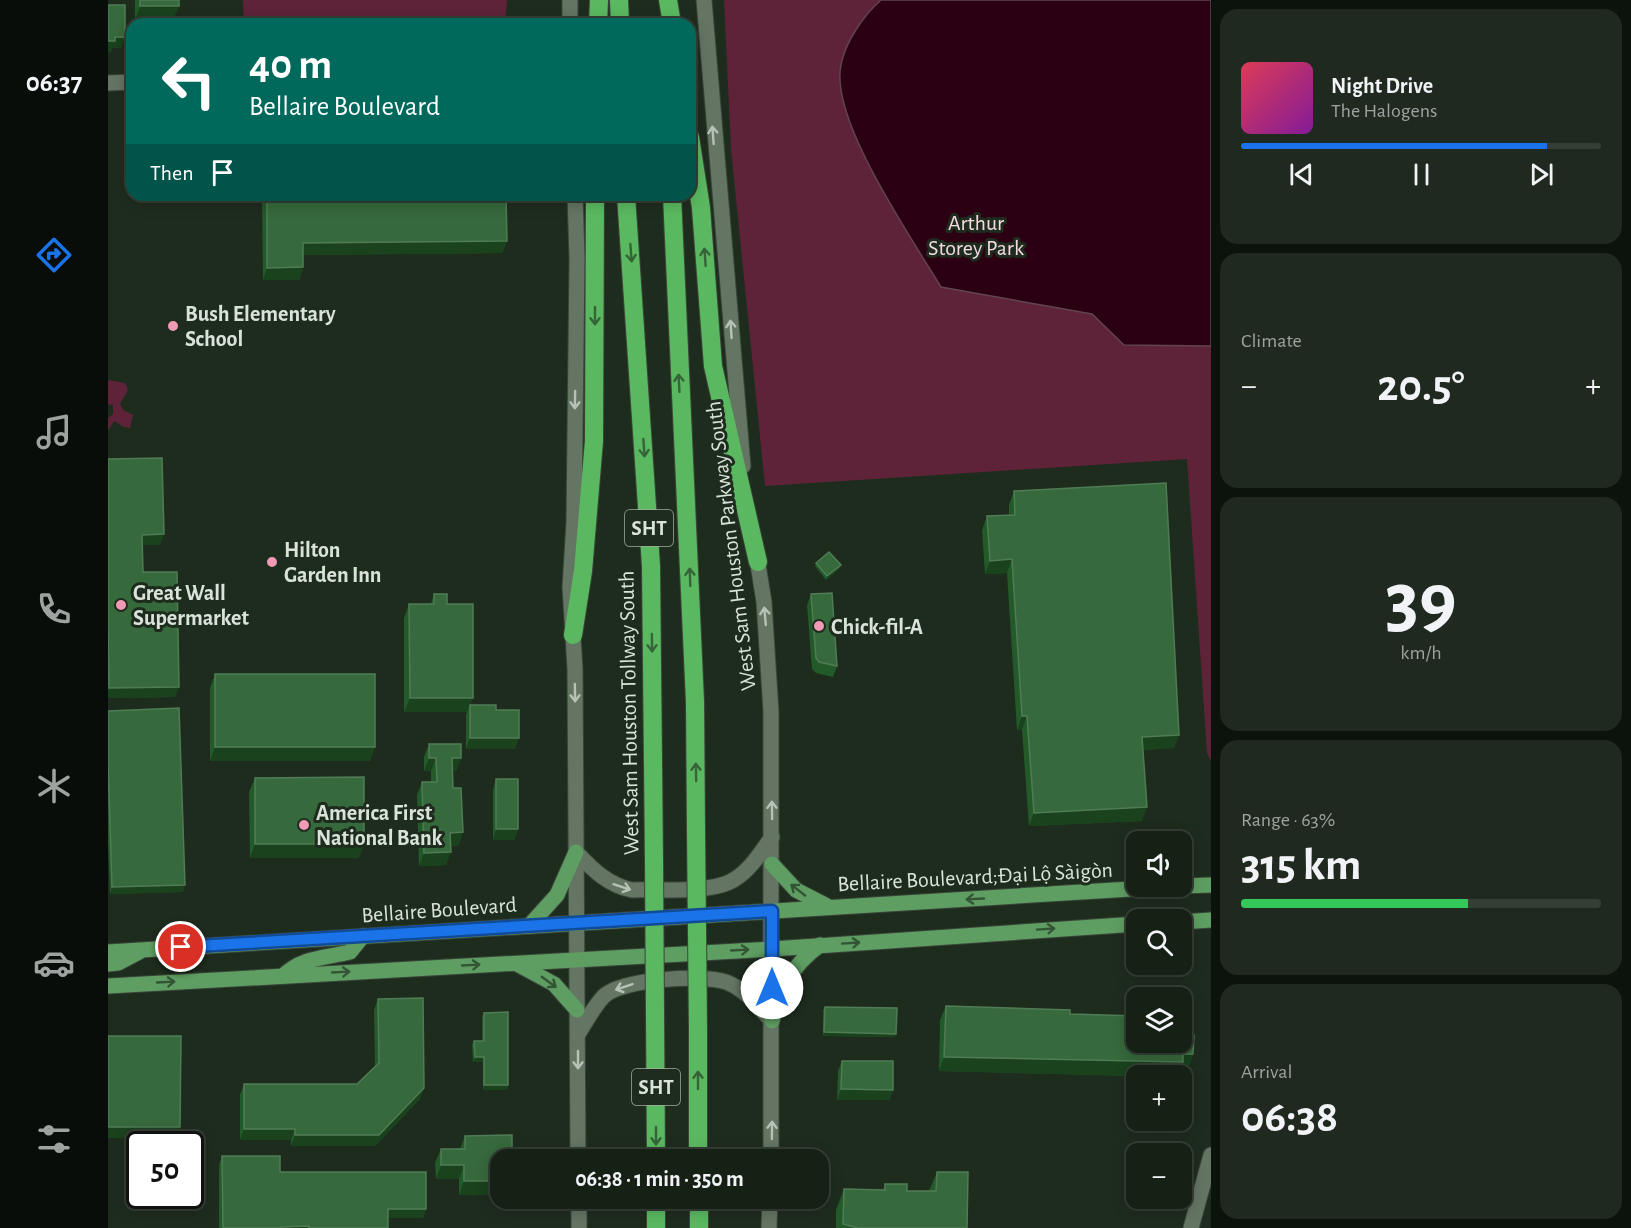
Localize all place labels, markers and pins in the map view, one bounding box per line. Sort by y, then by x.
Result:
place label: Bush Elementary School [185,303,336,350]
marker: Bush Elementary School [166,319,180,333]
place label: Hilton Garden Inn [284,539,381,586]
marker: Hilton Garden Inn [265,555,279,569]
place label: Great Wall Supermarket [133,582,249,629]
marker: Great Wall Supermarket [114,598,128,612]
place label: Chick-fil-A [831,616,923,638]
marker: Chick-fil-A [812,619,826,633]
place label: America First National Bank [316,802,443,849]
marker: America First National Bank [297,818,311,832]
pin [155,921,206,972]

